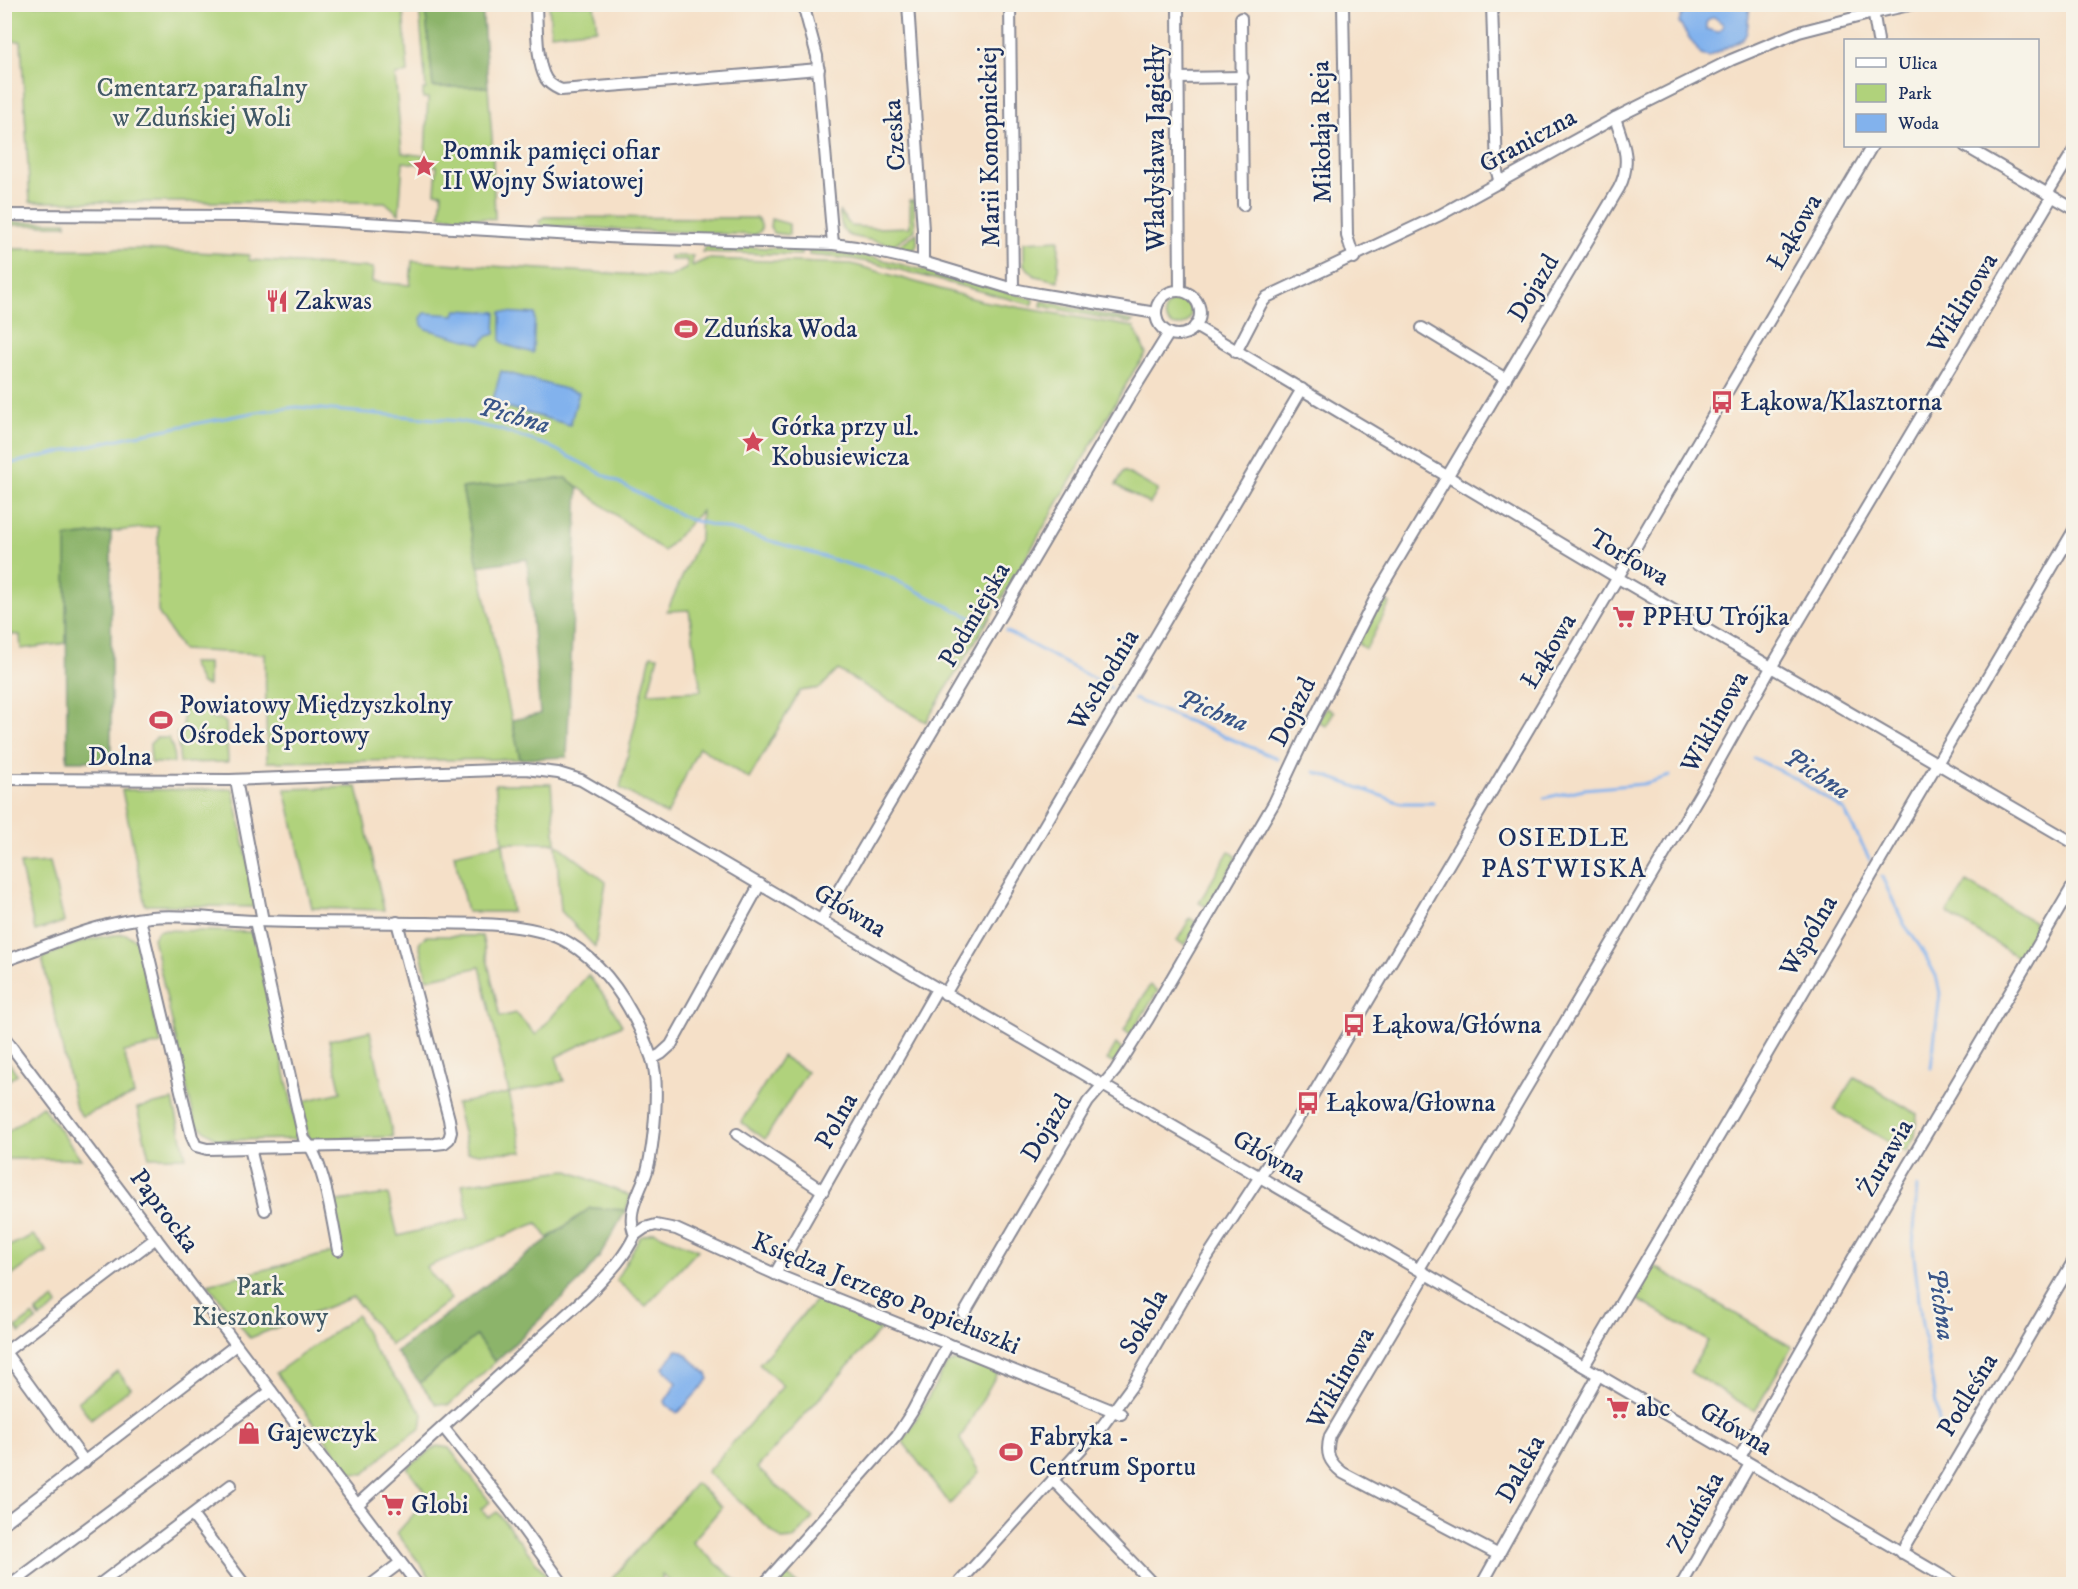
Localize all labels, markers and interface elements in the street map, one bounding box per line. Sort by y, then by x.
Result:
legend [1844,39,2039,147]
street label: Władysława Jagiełły [1140,44,1173,253]
street label: Marii Konopnickiej [972,46,1008,248]
text: Ulica [1898,53,1938,75]
street label: Mikołaja Reja [1304,60,1340,204]
park label: Cmentarz parafialny w Zduńskiej Woli [97,72,308,135]
text: Park [1898,83,1932,105]
street label: Czeska [876,98,914,172]
street label: Graniczna [1474,101,1582,181]
text: Woda [1897,113,1939,135]
place label: Pomnik pamięci ofiar II Wojny Światowej [442,135,660,198]
place icon: Pomnik pamięci ofiar II Wojny Światowej [411,153,437,179]
street label: Łąkowa [1760,188,1830,276]
street label: Wiklinowa [1920,247,2006,360]
street label: Dojazd [1501,248,1567,328]
place label: Zakwas [295,285,372,318]
restaurant icon: Zakwas [264,288,290,314]
place label: Zduńska Woda [704,313,857,346]
sports icon: Zduńska Woda [673,316,699,342]
place label: Łąkowa/Klasztorna [1740,386,1942,419]
bus stop icon: Łąkowa/Klasztorna [1709,389,1735,415]
water label: Pichna [474,390,554,442]
place label: Górka przy ul. Kobusiewicza [771,411,919,474]
place icon: Górka przy ul. Kobusiewicza [740,429,766,455]
street label: Torfowa [1583,522,1675,594]
street label: Podmiejska [932,556,1018,674]
place label: PPHU Trójka [1642,601,1789,634]
supermarket icon: PPHU Trójka [1611,604,1637,630]
street label: Łąkowa [1514,607,1584,695]
street label: Wschodnia [1060,623,1147,738]
street label: Wiklinowa [1673,665,1756,780]
street label: Dojazd [1262,672,1324,752]
water label: Pichna [1173,682,1253,740]
place label: Powiatowy Międzyszkolny Ośrodek Sportowy [179,689,453,752]
sports icon: Powiatowy Międzyszkolny Ośrodek Sportowy [148,707,174,733]
water label: Pichna [1777,740,1857,808]
street label: Dolna [88,741,152,774]
district label: OSIEDLE PASTWISKA [1481,821,1647,886]
street label: Główna [807,876,893,946]
street label: Wspólna [1772,889,1846,984]
place label: Łąkowa/Główna [1372,1009,1542,1042]
bus stop icon: Łąkowa/Główna [1341,1012,1367,1038]
street label: Polna [808,1087,866,1155]
place label: Łąkowa/Głowna [1326,1087,1496,1120]
street label: Dojazd [1014,1088,1080,1168]
bus stop icon: Łąkowa/Głowna [1295,1090,1321,1116]
street label: Żurawia [1851,1113,1921,1203]
street label: Główna [1226,1123,1312,1191]
street label: Paprocka [122,1163,206,1259]
street label: Księdza Jerzego Popiełuszki [747,1225,1025,1363]
water label: Pichna [1919,1265,1963,1343]
park label: Park Kieszonkowy [192,1271,329,1334]
street label: Sokola [1112,1283,1176,1361]
street label: Wiklinowa [1299,1321,1382,1436]
street label: Podleśna [1930,1347,2006,1443]
place label: abc [1636,1392,1670,1425]
street label: Główna [1693,1394,1779,1464]
supermarket icon: abc [1605,1395,1631,1421]
place label: Gajewczyk [267,1417,377,1450]
shop icon: Gajewczyk [236,1420,262,1446]
place label: Fabryka - Centrum Sportu [1029,1421,1196,1484]
street label: Daleka [1489,1429,1553,1509]
sports icon: Fabryka - Centrum Sportu [998,1439,1024,1465]
street label: Zduńska [1660,1466,1732,1560]
place label: Globi [411,1489,468,1522]
supermarket icon: Globi [380,1492,406,1518]

